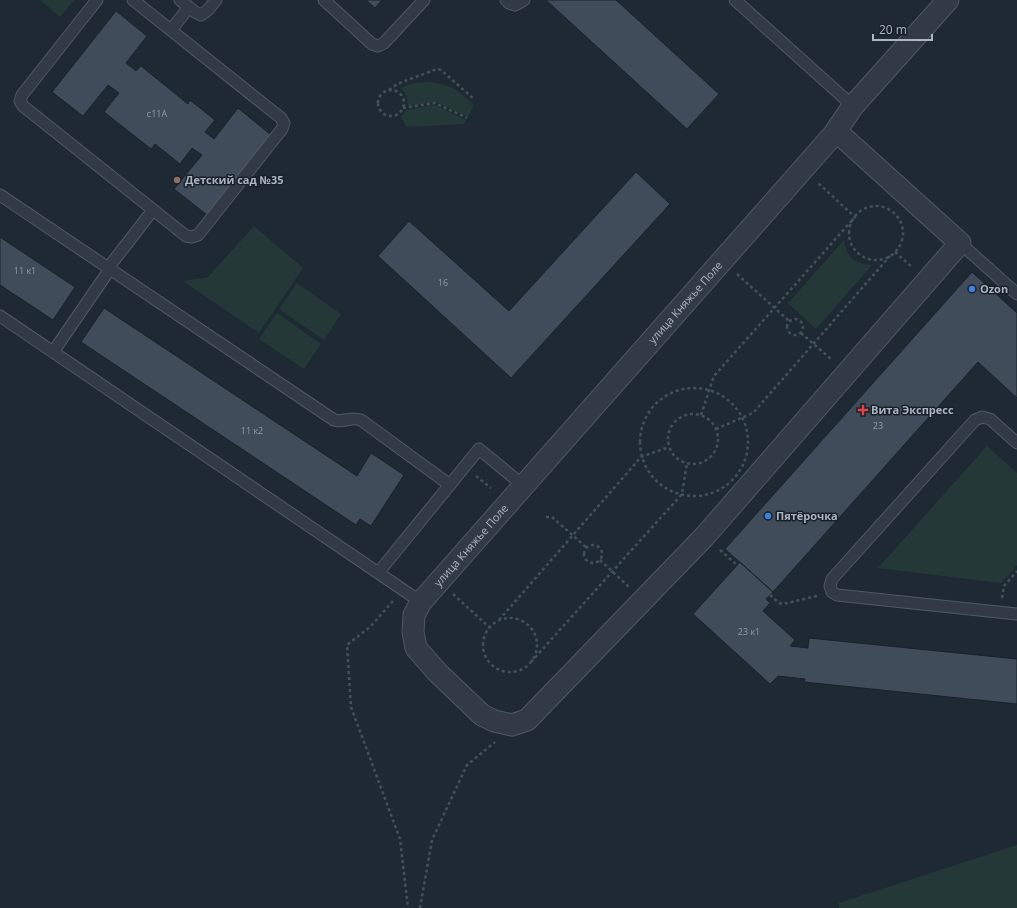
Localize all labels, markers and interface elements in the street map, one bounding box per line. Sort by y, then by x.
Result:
scale bar [873,16,932,42]
text: 20 m [879,21,907,38]
house number: с11А [147,107,167,120]
place label: Детский сад №35 [185,172,284,187]
marker: Детский сад №35 [172,175,182,185]
street label: улица Княжье Поле [645,258,725,346]
house number: 11 к1 [14,264,36,277]
house number: 16 [438,276,448,289]
place label: Ozon [980,281,1008,296]
marker: Ozon [967,284,977,294]
place label: Вита Экспресс [871,402,954,417]
marker: Вита Экспресс [858,405,868,415]
house number: 23 [873,419,883,432]
house number: 11 к2 [241,424,263,437]
street label: улица Княжье Поле [430,501,511,589]
place label: Пятёрочка [776,508,838,523]
marker: Пятёрочка [763,511,773,521]
house number: 23 к1 [738,625,760,638]

